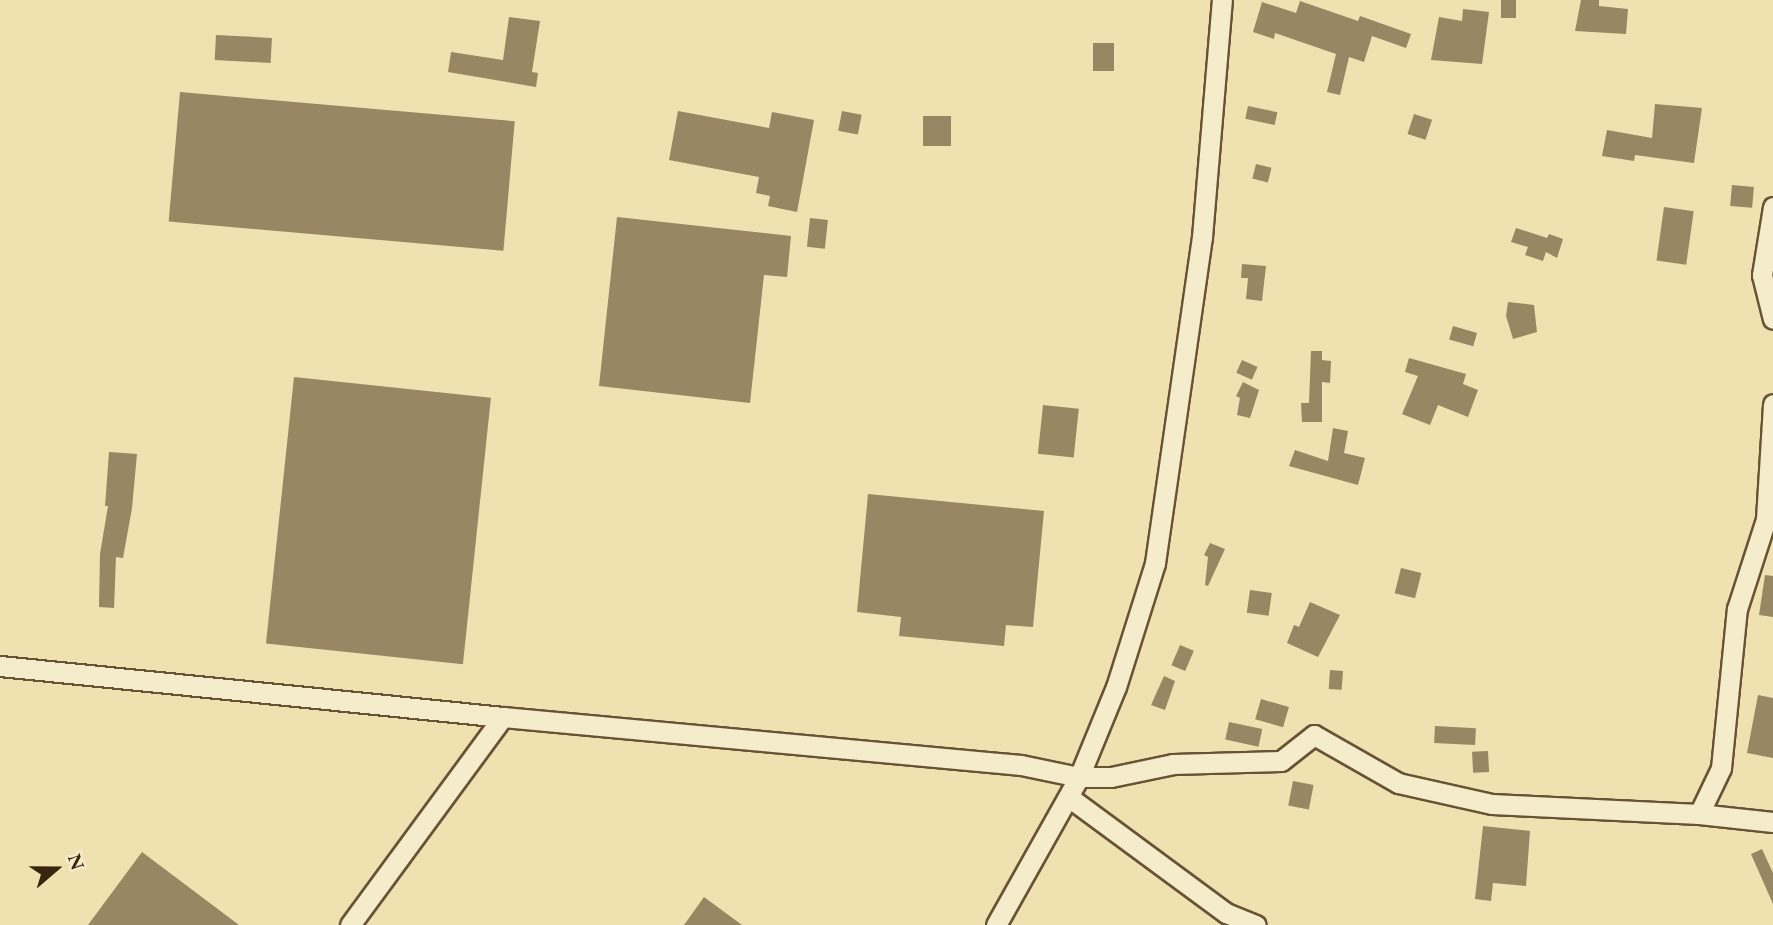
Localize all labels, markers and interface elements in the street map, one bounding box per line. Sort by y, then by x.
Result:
north arrow [21,834,91,904]
text: N [62,850,91,873]

